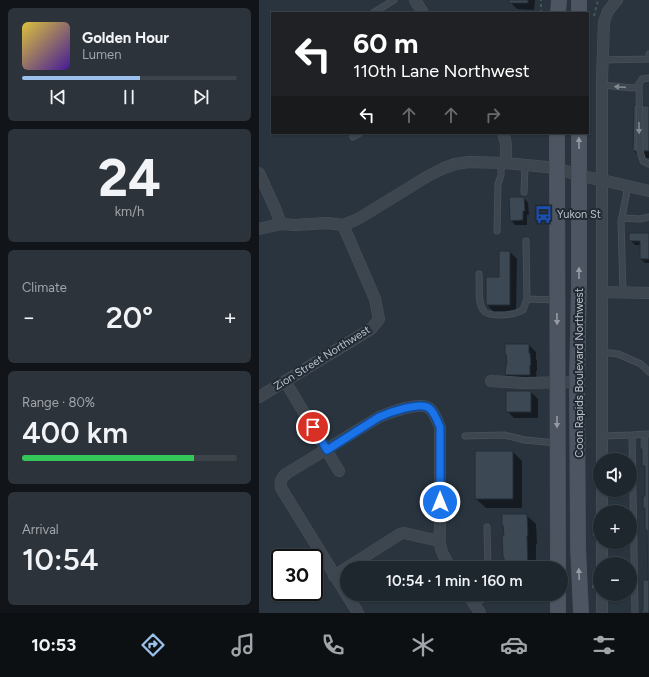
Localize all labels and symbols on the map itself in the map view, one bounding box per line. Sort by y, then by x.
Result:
one-way arrow [614,83,626,90]
one-way arrow [636,122,642,135]
one-way arrow [576,136,582,149]
bus stop icon: Yukon St [534,204,554,224]
place label: Yukon St [557,208,601,221]
one-way arrow [576,266,582,279]
street label: Coon Rapids Boulevard Northwest [573,288,586,458]
one-way arrow [554,313,561,325]
street label: Zion Street Northwest [272,323,372,393]
pin [296,410,330,444]
one-way arrow [554,416,561,428]
position arrow [419,481,461,523]
speed limit sign: 30 [271,549,323,601]
one-way arrow [576,568,583,580]

